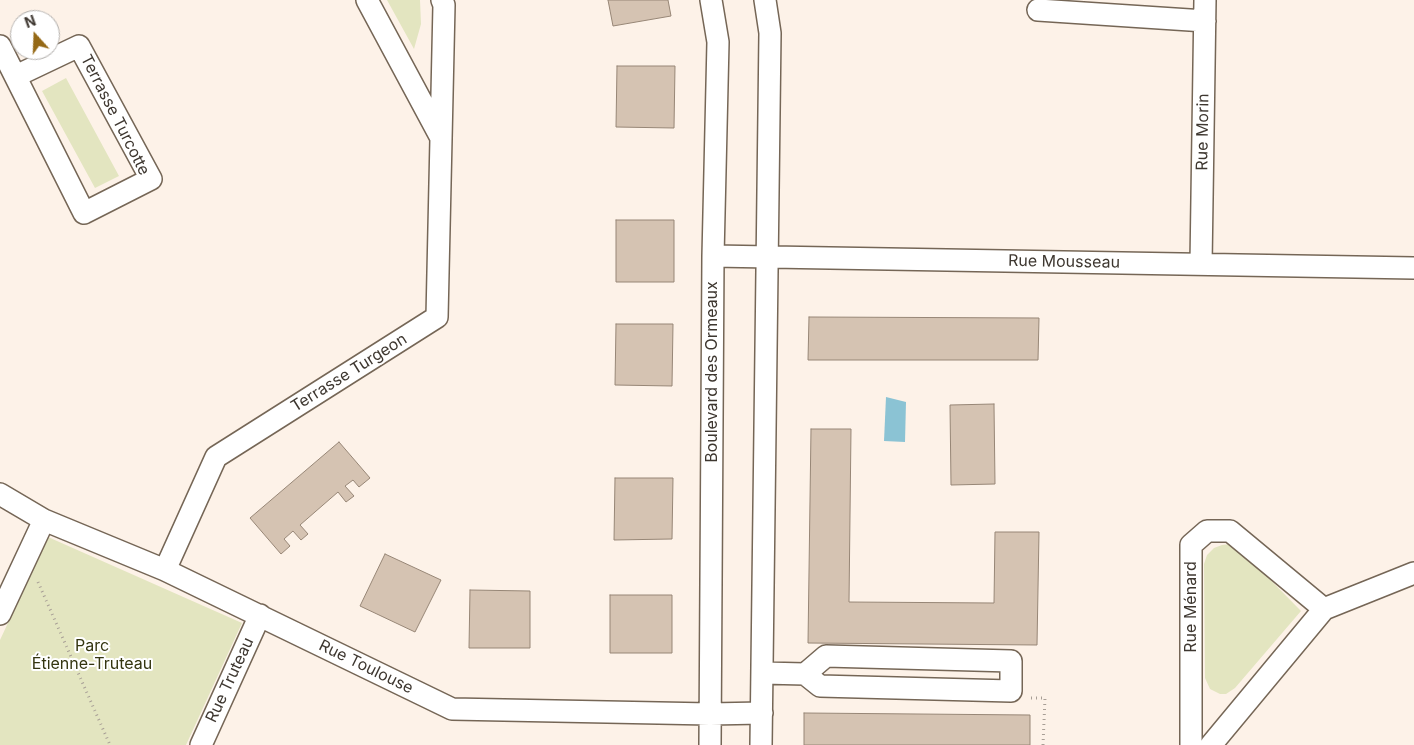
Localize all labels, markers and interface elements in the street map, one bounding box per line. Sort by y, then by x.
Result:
north arrow [10,10,60,60]
text: N [22,12,38,31]
street label: Terrasse Turcotte [76,51,154,179]
street label: Rue Morin [1193,93,1213,171]
street label: Rue Mousseau [1008,251,1120,273]
street label: Boulevard des Ormeaux [702,281,722,463]
street label: Terrasse Turgeon [288,330,410,416]
street label: Rue Ménard [1181,561,1201,653]
street label: Rue Truteau [202,634,258,726]
park label: Parc Étienne-Truteau [32,636,152,674]
street label: Rue Toulouse [316,636,416,698]

